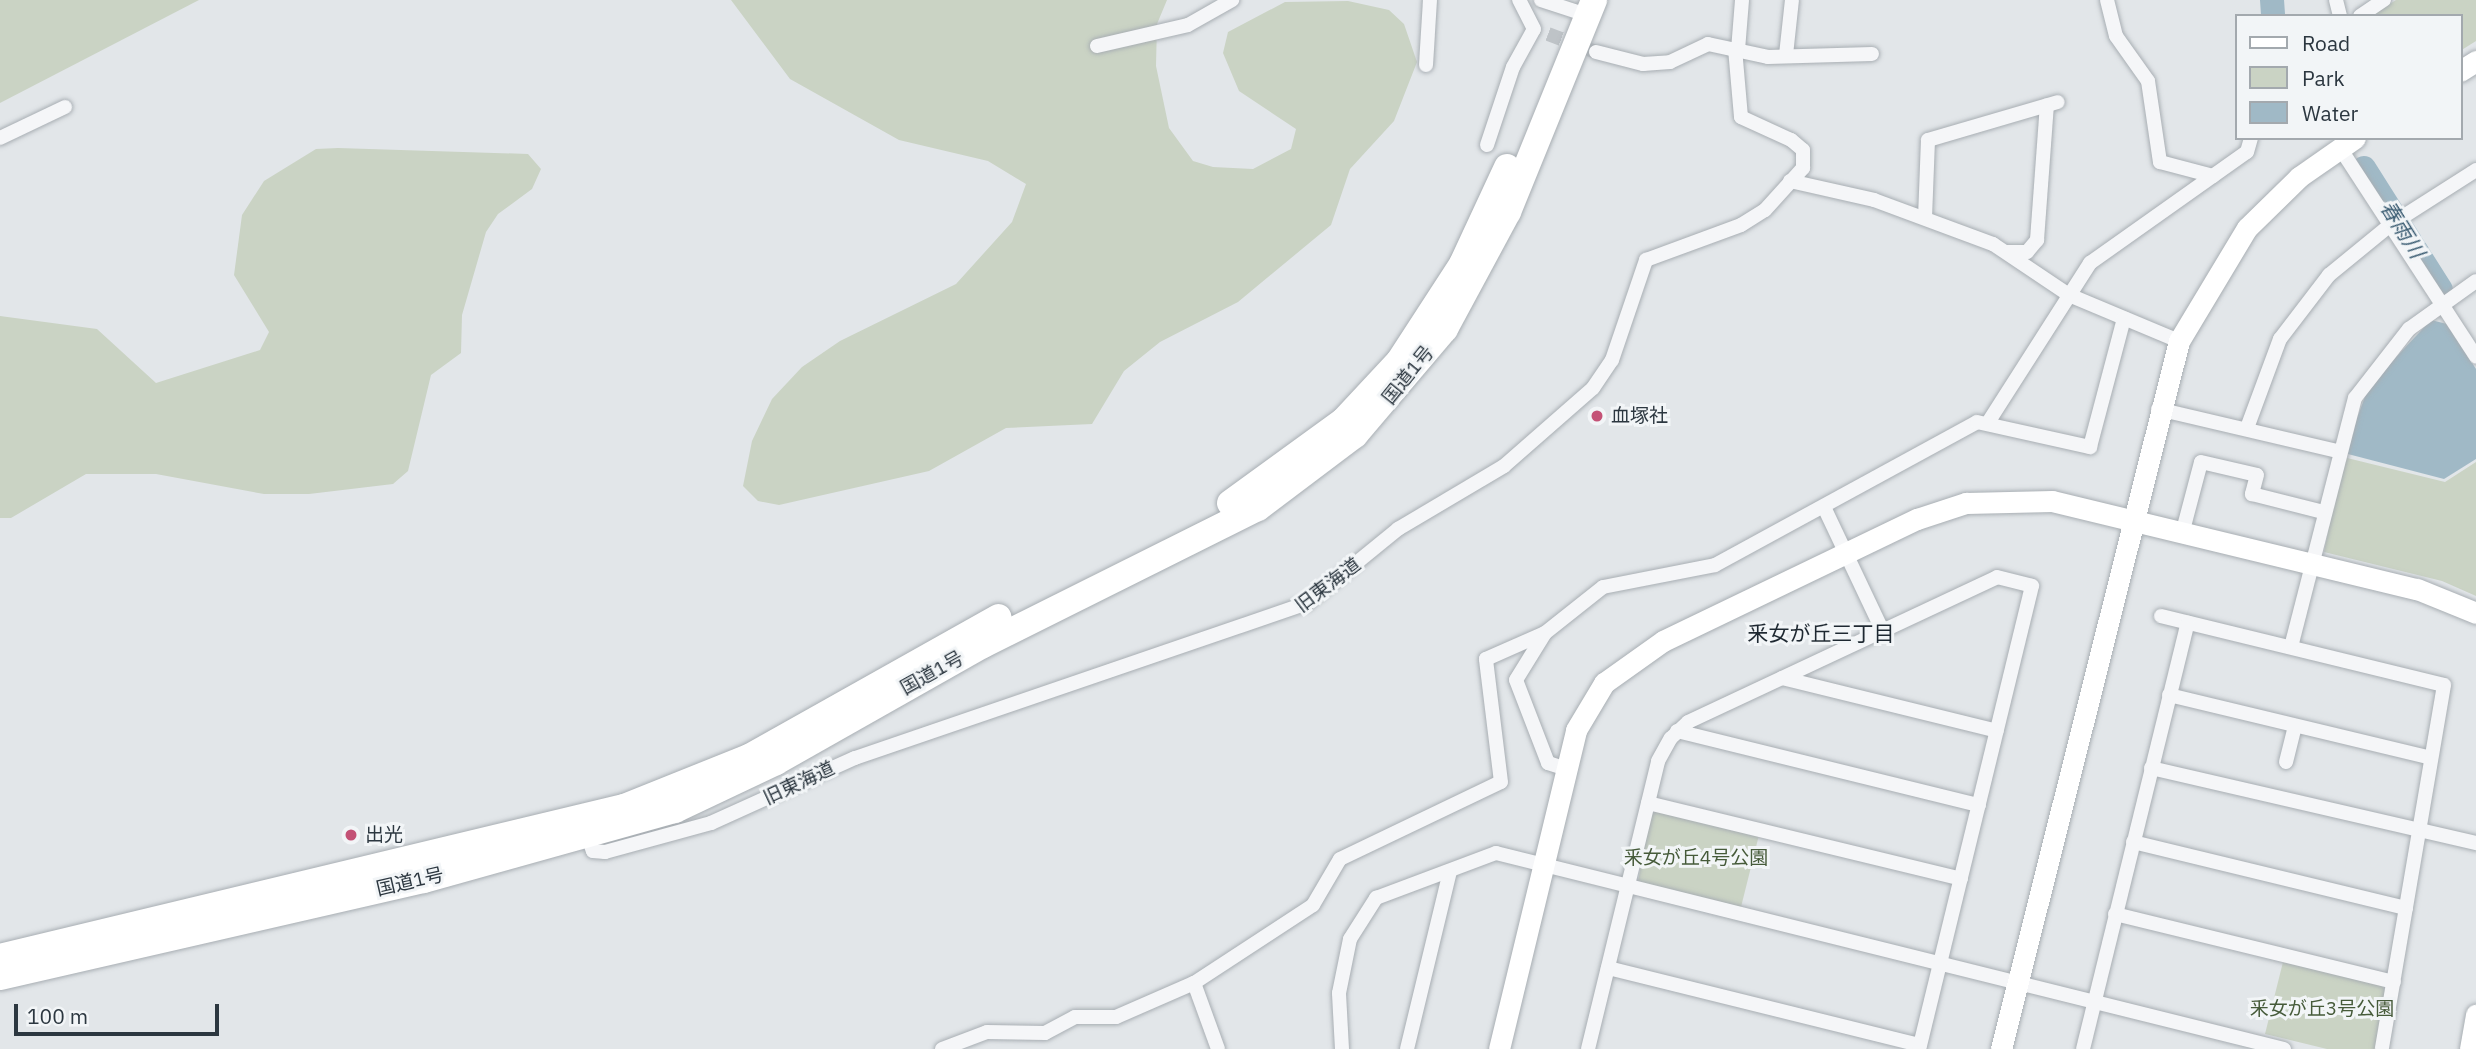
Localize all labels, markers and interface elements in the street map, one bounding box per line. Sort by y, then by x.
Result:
legend [2234,14,2462,140]
text: Road [2302,29,2350,57]
text: Park [2302,64,2345,92]
text: Water [2302,99,2358,127]
water label: 春雨川 [2376,196,2430,262]
street label: 国道1号 [1378,341,1438,409]
place label: 血塚社 [1611,405,1668,427]
marker: 血塚社 [1589,408,1605,424]
street label: 旧東海道 [1291,553,1365,617]
district label: 釆女が丘三丁目 [1748,620,1894,646]
street label: 国道1号 [897,646,967,700]
street label: 旧東海道 [760,757,838,809]
place label: 出光 [365,824,403,846]
marker: 出光 [343,827,359,843]
park label: 釆女が丘4号公園 [1624,847,1768,869]
street label: 国道1号 [374,863,446,901]
scale bar [18,990,222,1034]
park label: 釆女が丘3号公園 [2250,998,2394,1020]
text: 100 m [27,1002,88,1030]

